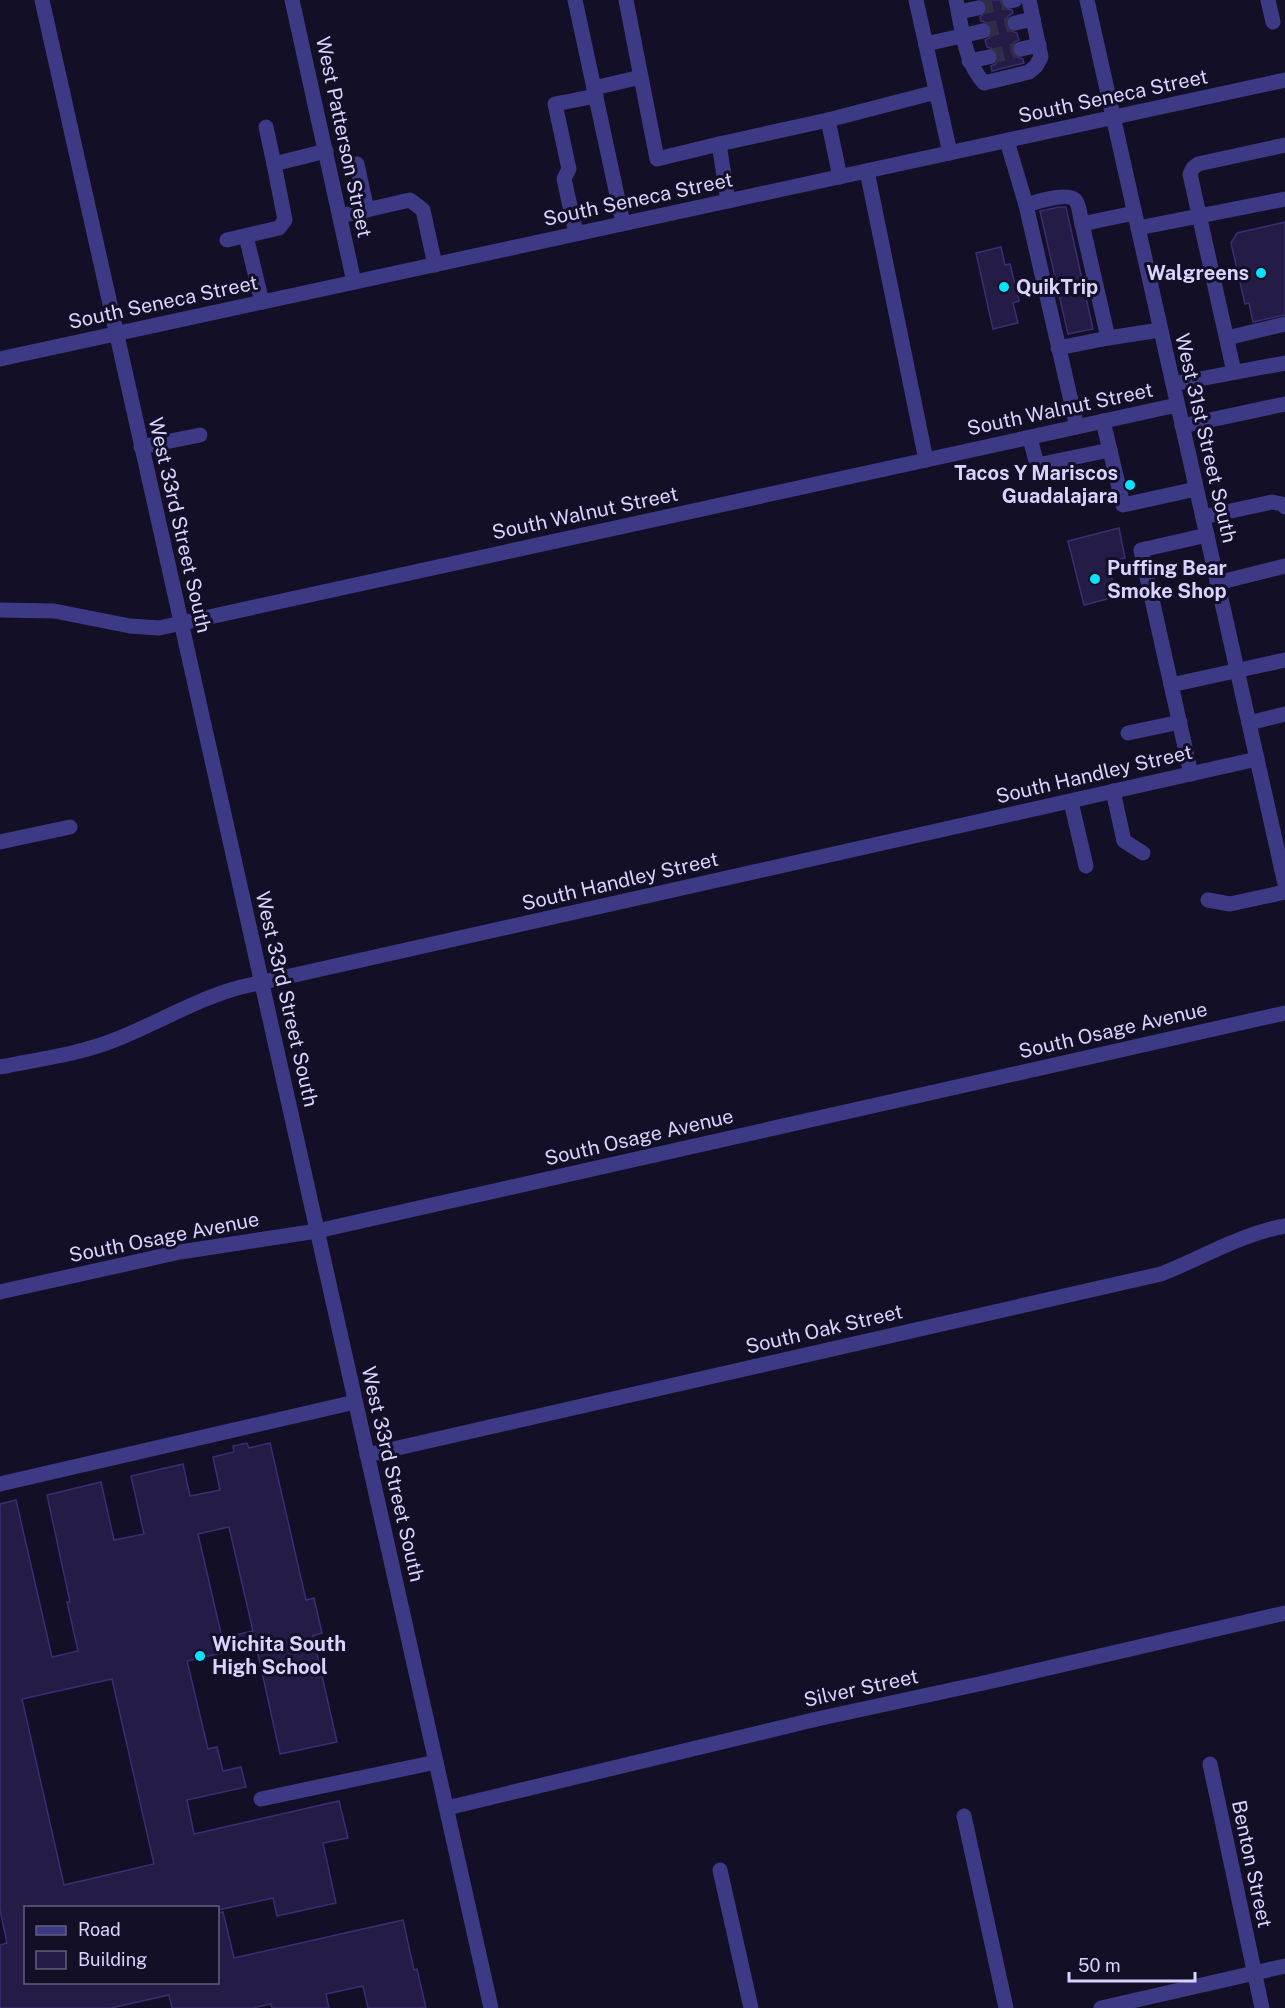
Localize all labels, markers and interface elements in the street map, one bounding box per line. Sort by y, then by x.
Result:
street label: West Patterson Street [311,34,377,240]
street label: South Seneca Street [1016,64,1210,128]
street label: South Seneca Street [541,167,735,231]
place label: Walgreens [1146,261,1249,285]
marker: Walgreens [1254,266,1268,280]
street label: South Seneca Street [66,270,260,334]
place label: QuikTrip [1016,275,1098,299]
marker: QuikTrip [997,280,1011,294]
street label: West 31st Street South [1170,331,1242,545]
street label: South Walnut Street [965,378,1155,440]
street label: West 33rd Street South [144,415,216,635]
place label: Tacos Y Mariscos Guadalajara [954,461,1118,508]
marker: Tacos Y Mariscos Guadalajara [1123,478,1137,492]
street label: South Walnut Street [490,482,680,544]
place label: Puffing Bear Smoke Shop [1107,556,1227,603]
marker: Puffing Bear Smoke Shop [1088,572,1102,586]
street label: South Handley Street [993,740,1195,808]
street label: South Handley Street [519,847,721,915]
street label: West 33rd Street South [251,889,323,1109]
street label: South Osage Avenue [1016,997,1210,1063]
street label: South Osage Avenue [542,1104,736,1170]
street label: South Osage Avenue [67,1207,261,1267]
street label: South Oak Street [743,1299,905,1359]
street label: West 33rd Street South [357,1364,429,1584]
place label: Wichita South High School [212,1632,346,1679]
marker: Wichita South High School [193,1649,207,1663]
street label: Silver Street [802,1664,920,1712]
street label: Benton Street [1227,1798,1277,1930]
legend [24,1906,219,1984]
text: Road [78,1919,121,1940]
scale bar [1069,1945,1195,1983]
text: Building [78,1949,147,1970]
text: 50 m [1078,1955,1121,1976]

